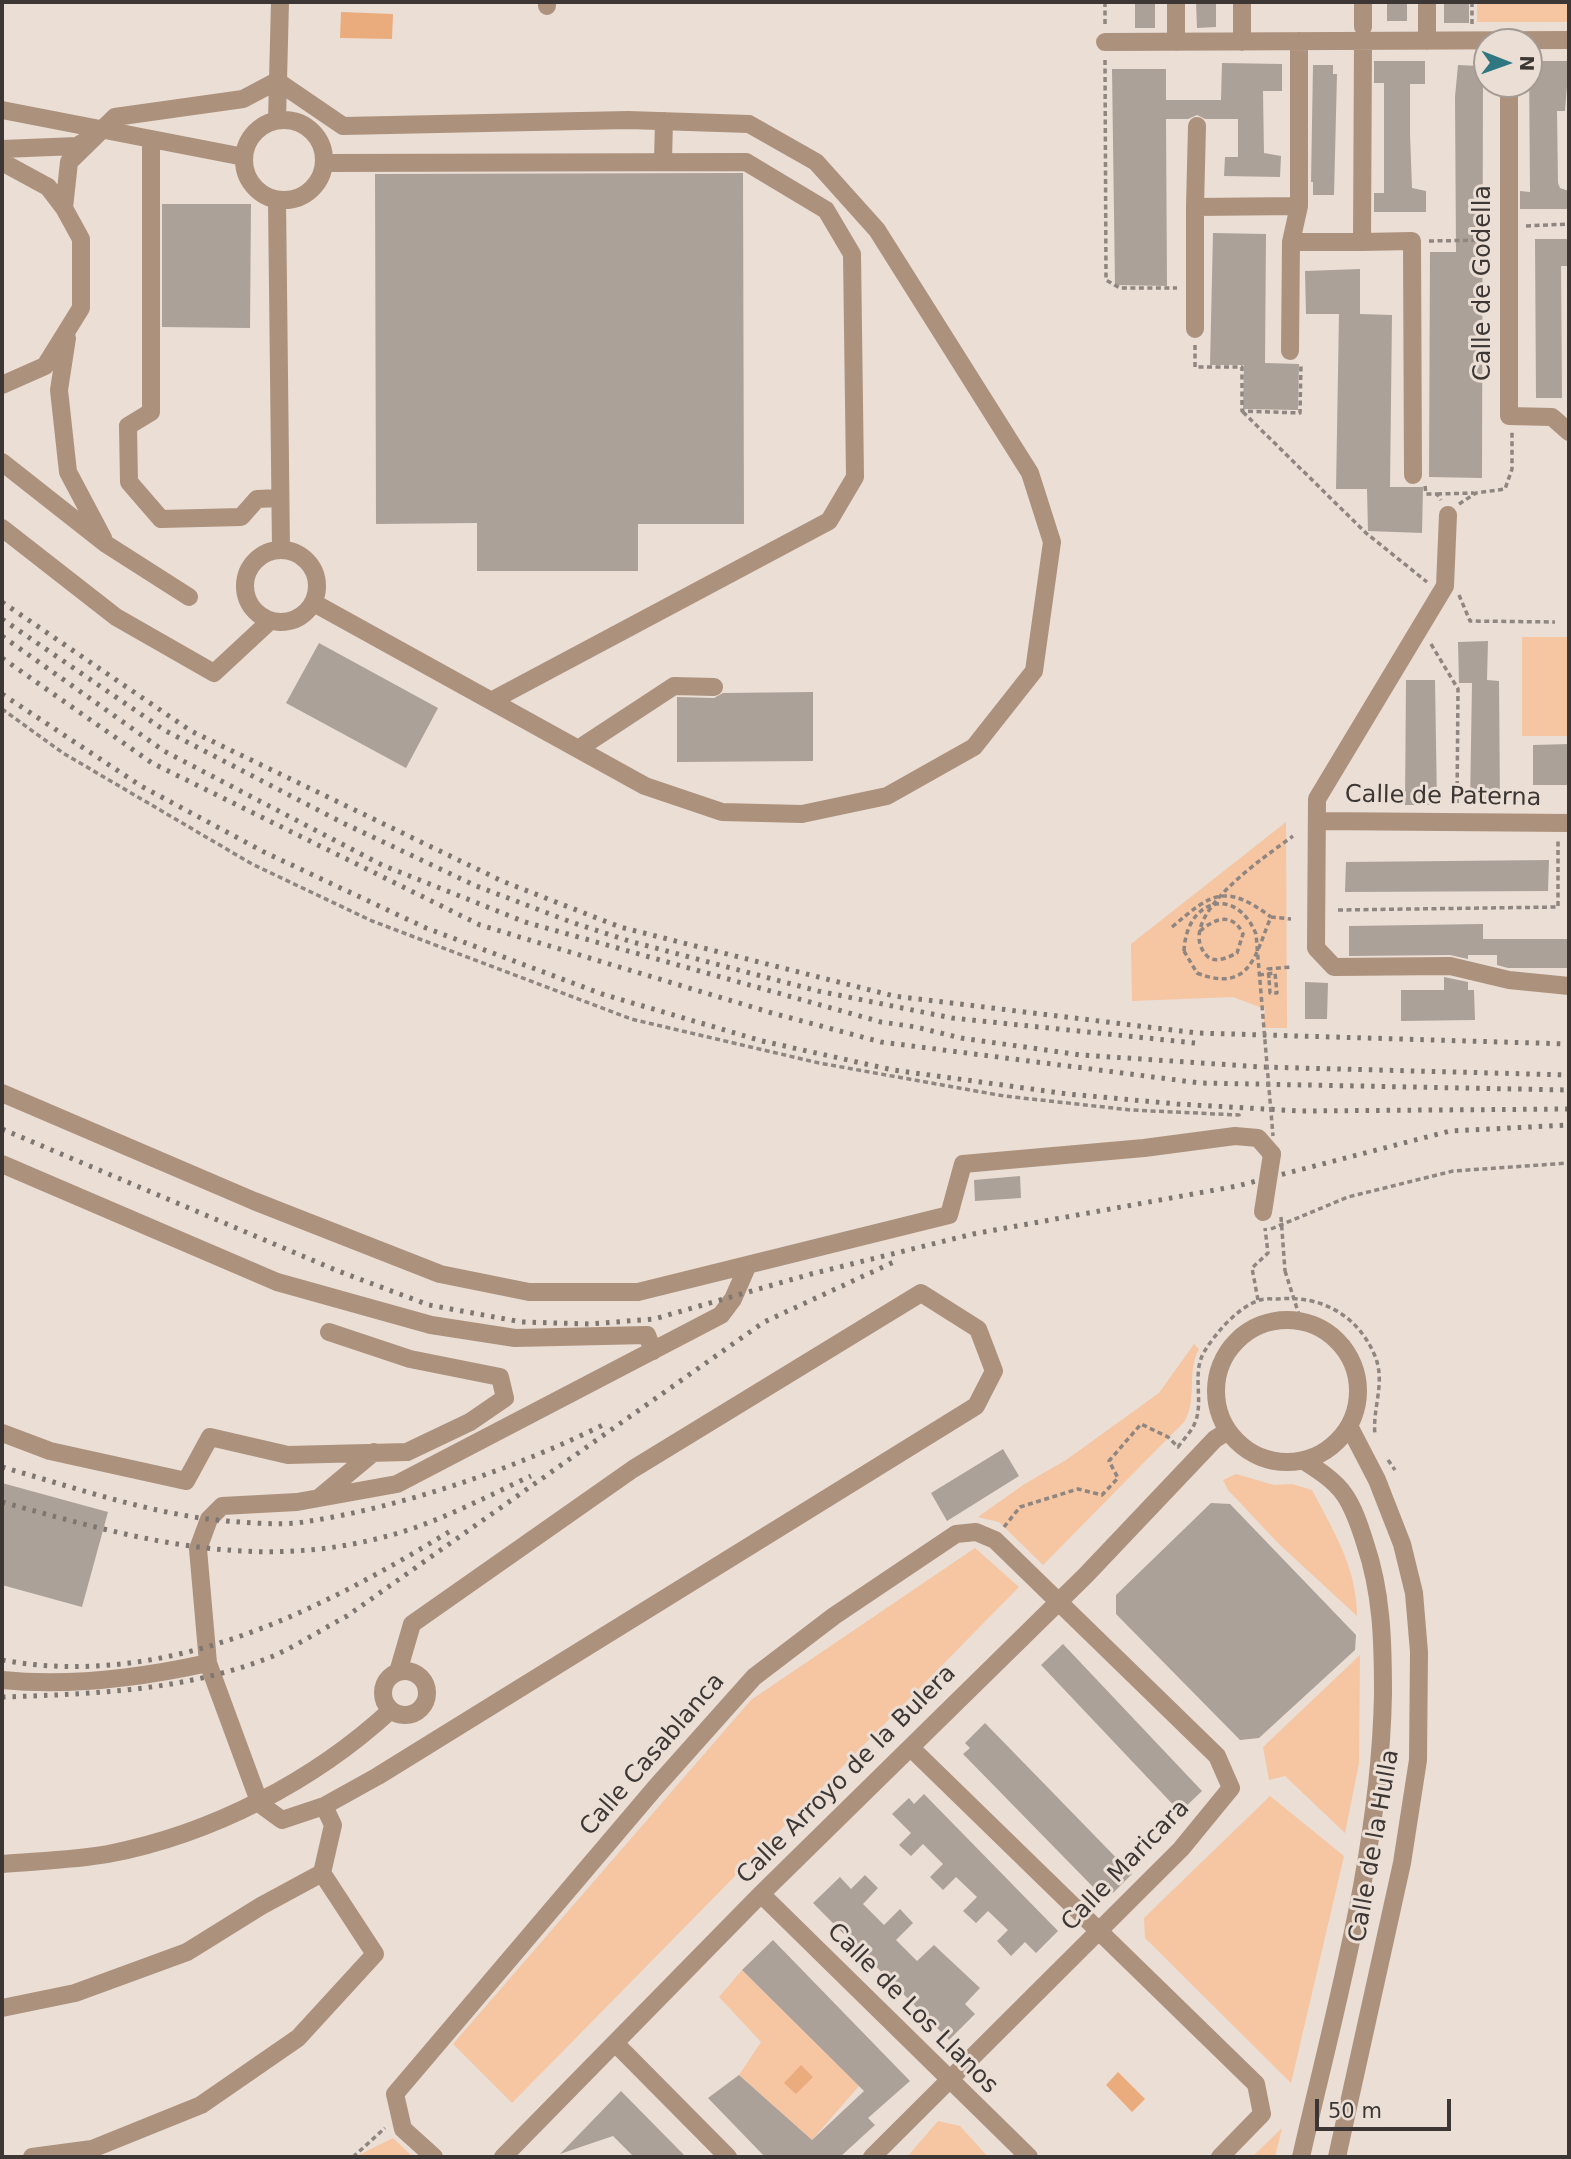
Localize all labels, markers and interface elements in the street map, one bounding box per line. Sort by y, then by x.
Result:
north arrow [1473,28,1543,98]
text: N [1516,55,1538,71]
street label: Calle de Godella [1470,185,1498,381]
street label: Calle de Paterna [1345,781,1541,813]
street label: Calle Arroyo de la Bulera [731,1659,963,1891]
street label: Calle Casablanca [575,1668,731,1842]
street label: Calle de la Hulla [1344,1747,1406,1945]
street label: Calle Maricara [1056,1794,1196,1938]
street label: Calle de Los Llanos [821,1918,1003,2100]
scale bar [1319,2086,1456,2130]
text: 50 m [1328,2099,1382,2123]

